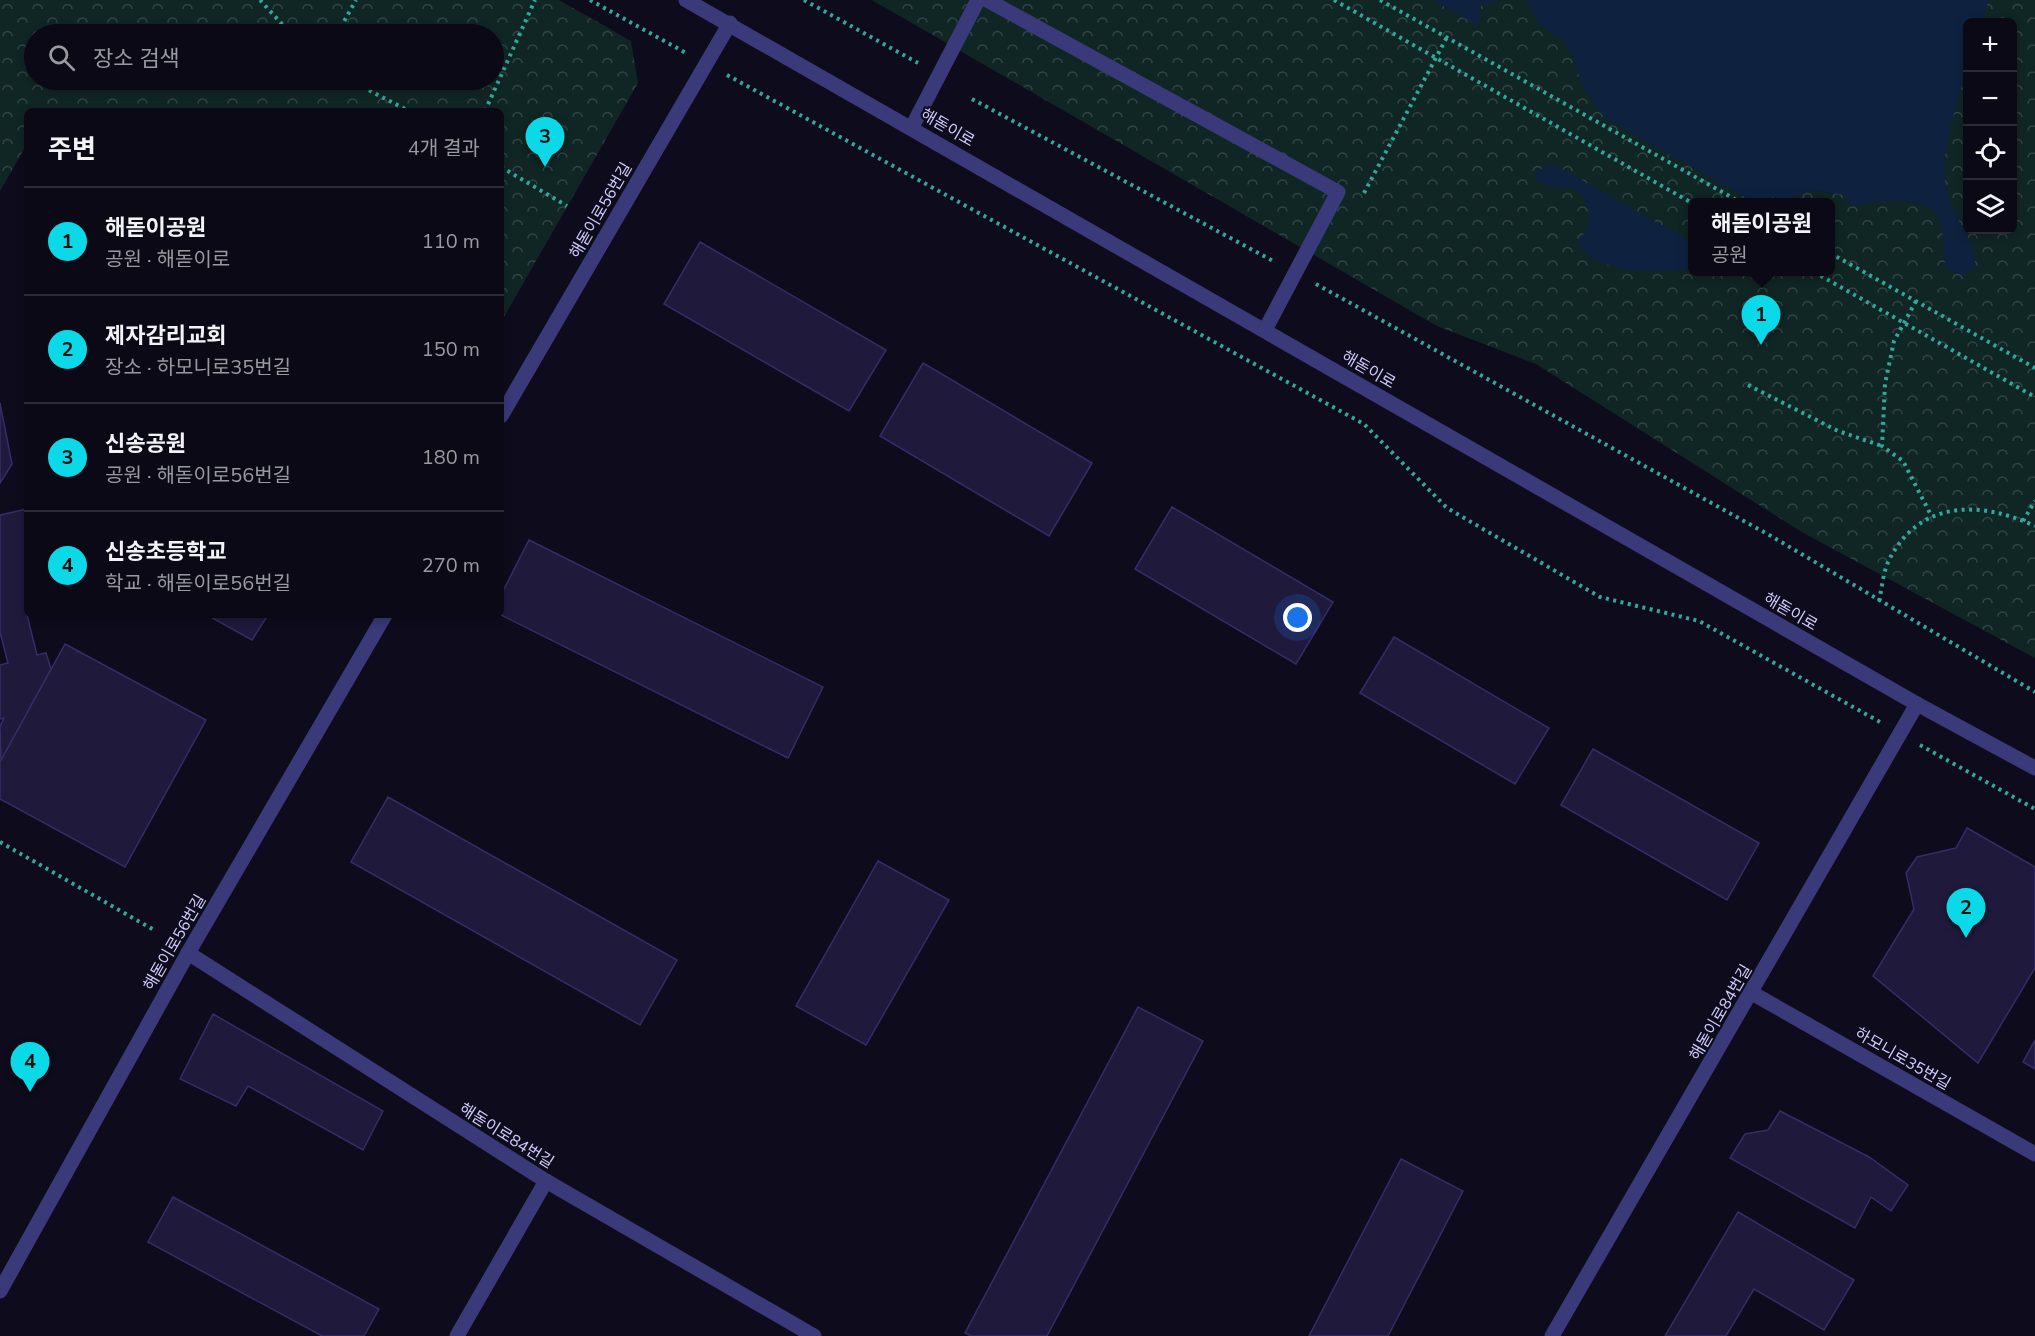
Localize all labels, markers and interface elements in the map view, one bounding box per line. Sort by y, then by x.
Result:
map controls [1963,18,2017,234]
button: + [1963,18,2017,72]
search box [24,24,504,90]
icon: search [45,41,78,74]
text: 장소 검색 [93,44,180,74]
button: − [1963,72,2017,126]
street label: 해돋이로 [916,104,979,152]
pin: 3 [526,118,564,167]
button: locate [1963,126,2017,180]
text: 주변 [48,132,96,167]
text: 4개 결과 [408,135,480,162]
street label: 해돋이로56번길 [564,158,637,263]
button: layers [1963,180,2017,234]
popup [1688,198,1835,276]
text: 해돋이공원 [1711,209,1812,239]
text: 해돋이공원 [105,213,206,243]
text: 1 [62,228,74,255]
text: 110 m [422,228,480,255]
text: 공원 [1711,242,1748,269]
text: 공원 · 해돋이로 [105,246,230,273]
pin: 1 [1742,296,1780,345]
text: 제자감리교회 [105,321,226,351]
text: 2 [62,336,74,363]
text: 150 m [422,336,480,363]
street label: 해돋이로 [1337,346,1400,394]
text: 장소 · 하모니로35번길 [105,354,291,381]
text: 신송공원 [105,429,186,459]
text: 3 [62,444,74,471]
text: 180 m [422,444,480,471]
text: 공원 · 해돋이로56번길 [105,462,291,489]
text: 신송초등학교 [105,537,226,567]
text: 4 [62,552,74,579]
text: 270 m [422,552,480,579]
text: 학교 · 해돋이로56번길 [105,570,291,597]
street label: 해돋이로 [1759,588,1822,636]
your location [1283,603,1312,632]
pin: 2 [1946,888,1986,938]
street label: 해돋이로56번길 [138,890,211,995]
street label: 해돋이로84번길 [1684,960,1757,1065]
street label: 하모니로35번길 [1850,1022,1955,1095]
pin: 4 [10,1042,50,1092]
street label: 해돋이로84번길 [455,1098,558,1174]

